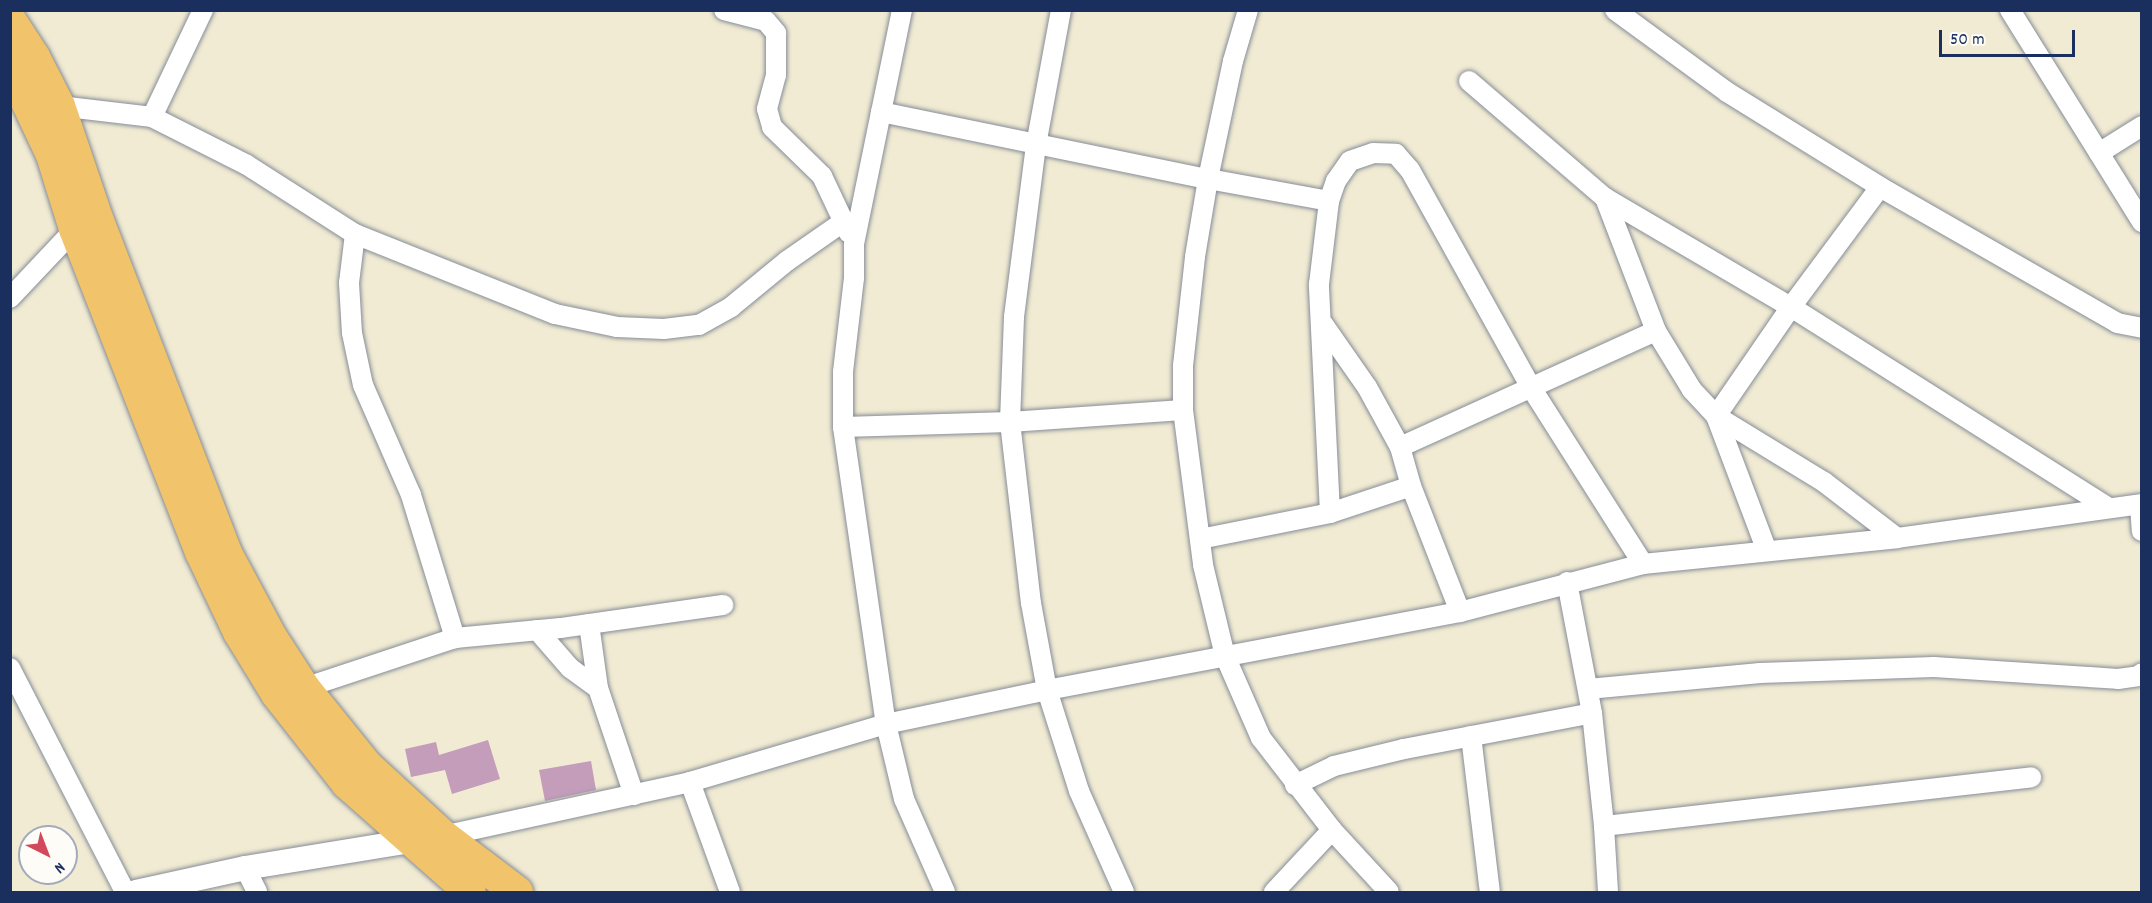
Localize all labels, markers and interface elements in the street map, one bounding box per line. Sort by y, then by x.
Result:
scale bar [1942,18,2078,56]
text: 50 m [1950,28,1985,53]
north arrow [18,825,78,885]
text: N [48,856,70,878]

